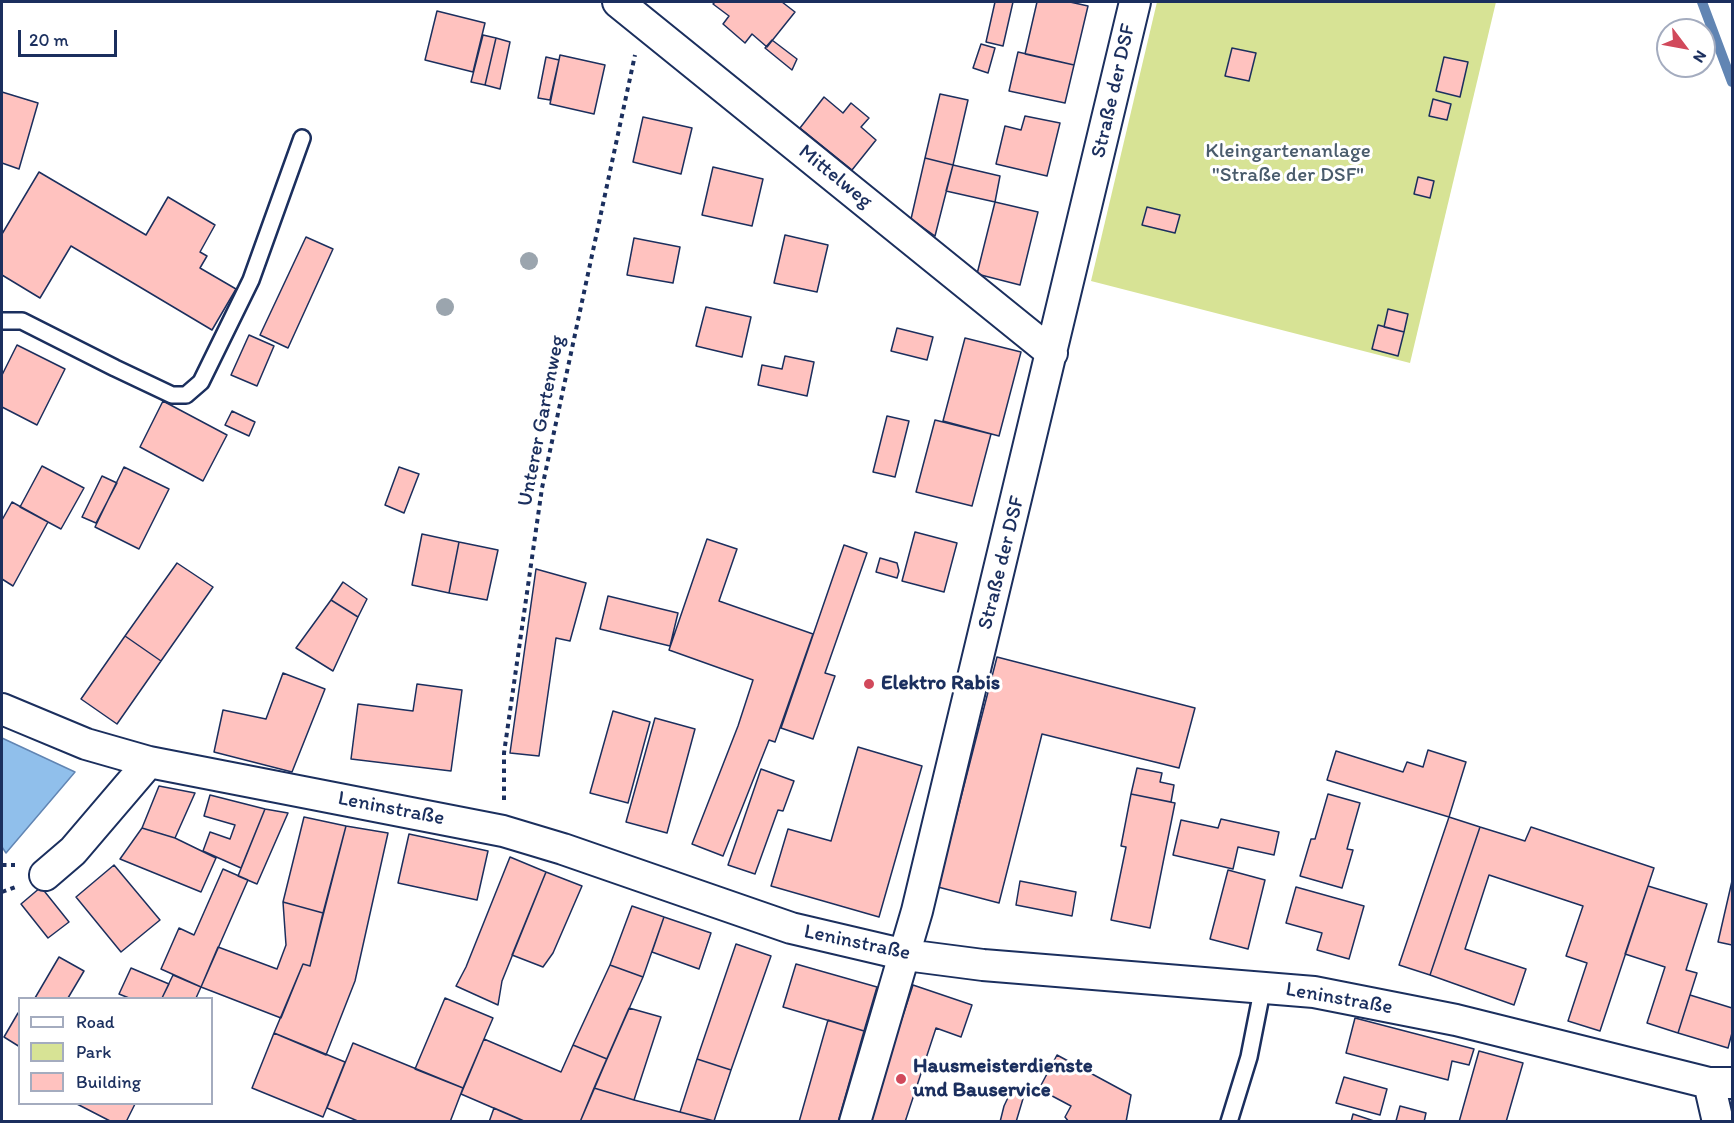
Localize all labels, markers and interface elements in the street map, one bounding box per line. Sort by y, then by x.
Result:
scale bar [21,18,120,56]
north arrow [1656,18,1716,78]
street label: Straße der DSF [1086,22,1142,160]
text: 20 m [29,29,69,51]
text: N [1689,47,1711,66]
park label: Kleingartenanlage "Straße der DSF" [1205,139,1371,189]
street label: Mittelweg [793,140,877,214]
street label: Unterer Gartenweg [513,333,571,509]
street label: Straße der DSF [973,494,1031,632]
place label: Elektro Rabis [881,671,1000,697]
marker: Elektro Rabis [862,677,876,691]
street label: Leninstraße [336,786,446,832]
street label: Leninstraße [802,919,912,967]
street label: Leninstraße [1284,977,1394,1021]
legend [18,997,213,1105]
text: Road [76,1011,115,1033]
text: Park [76,1041,111,1063]
place label: Hausmeisterdienste und Bauservice [913,1054,1093,1104]
text: Building [76,1071,141,1093]
marker: Hausmeisterdienste und Bauservice [894,1072,908,1086]

